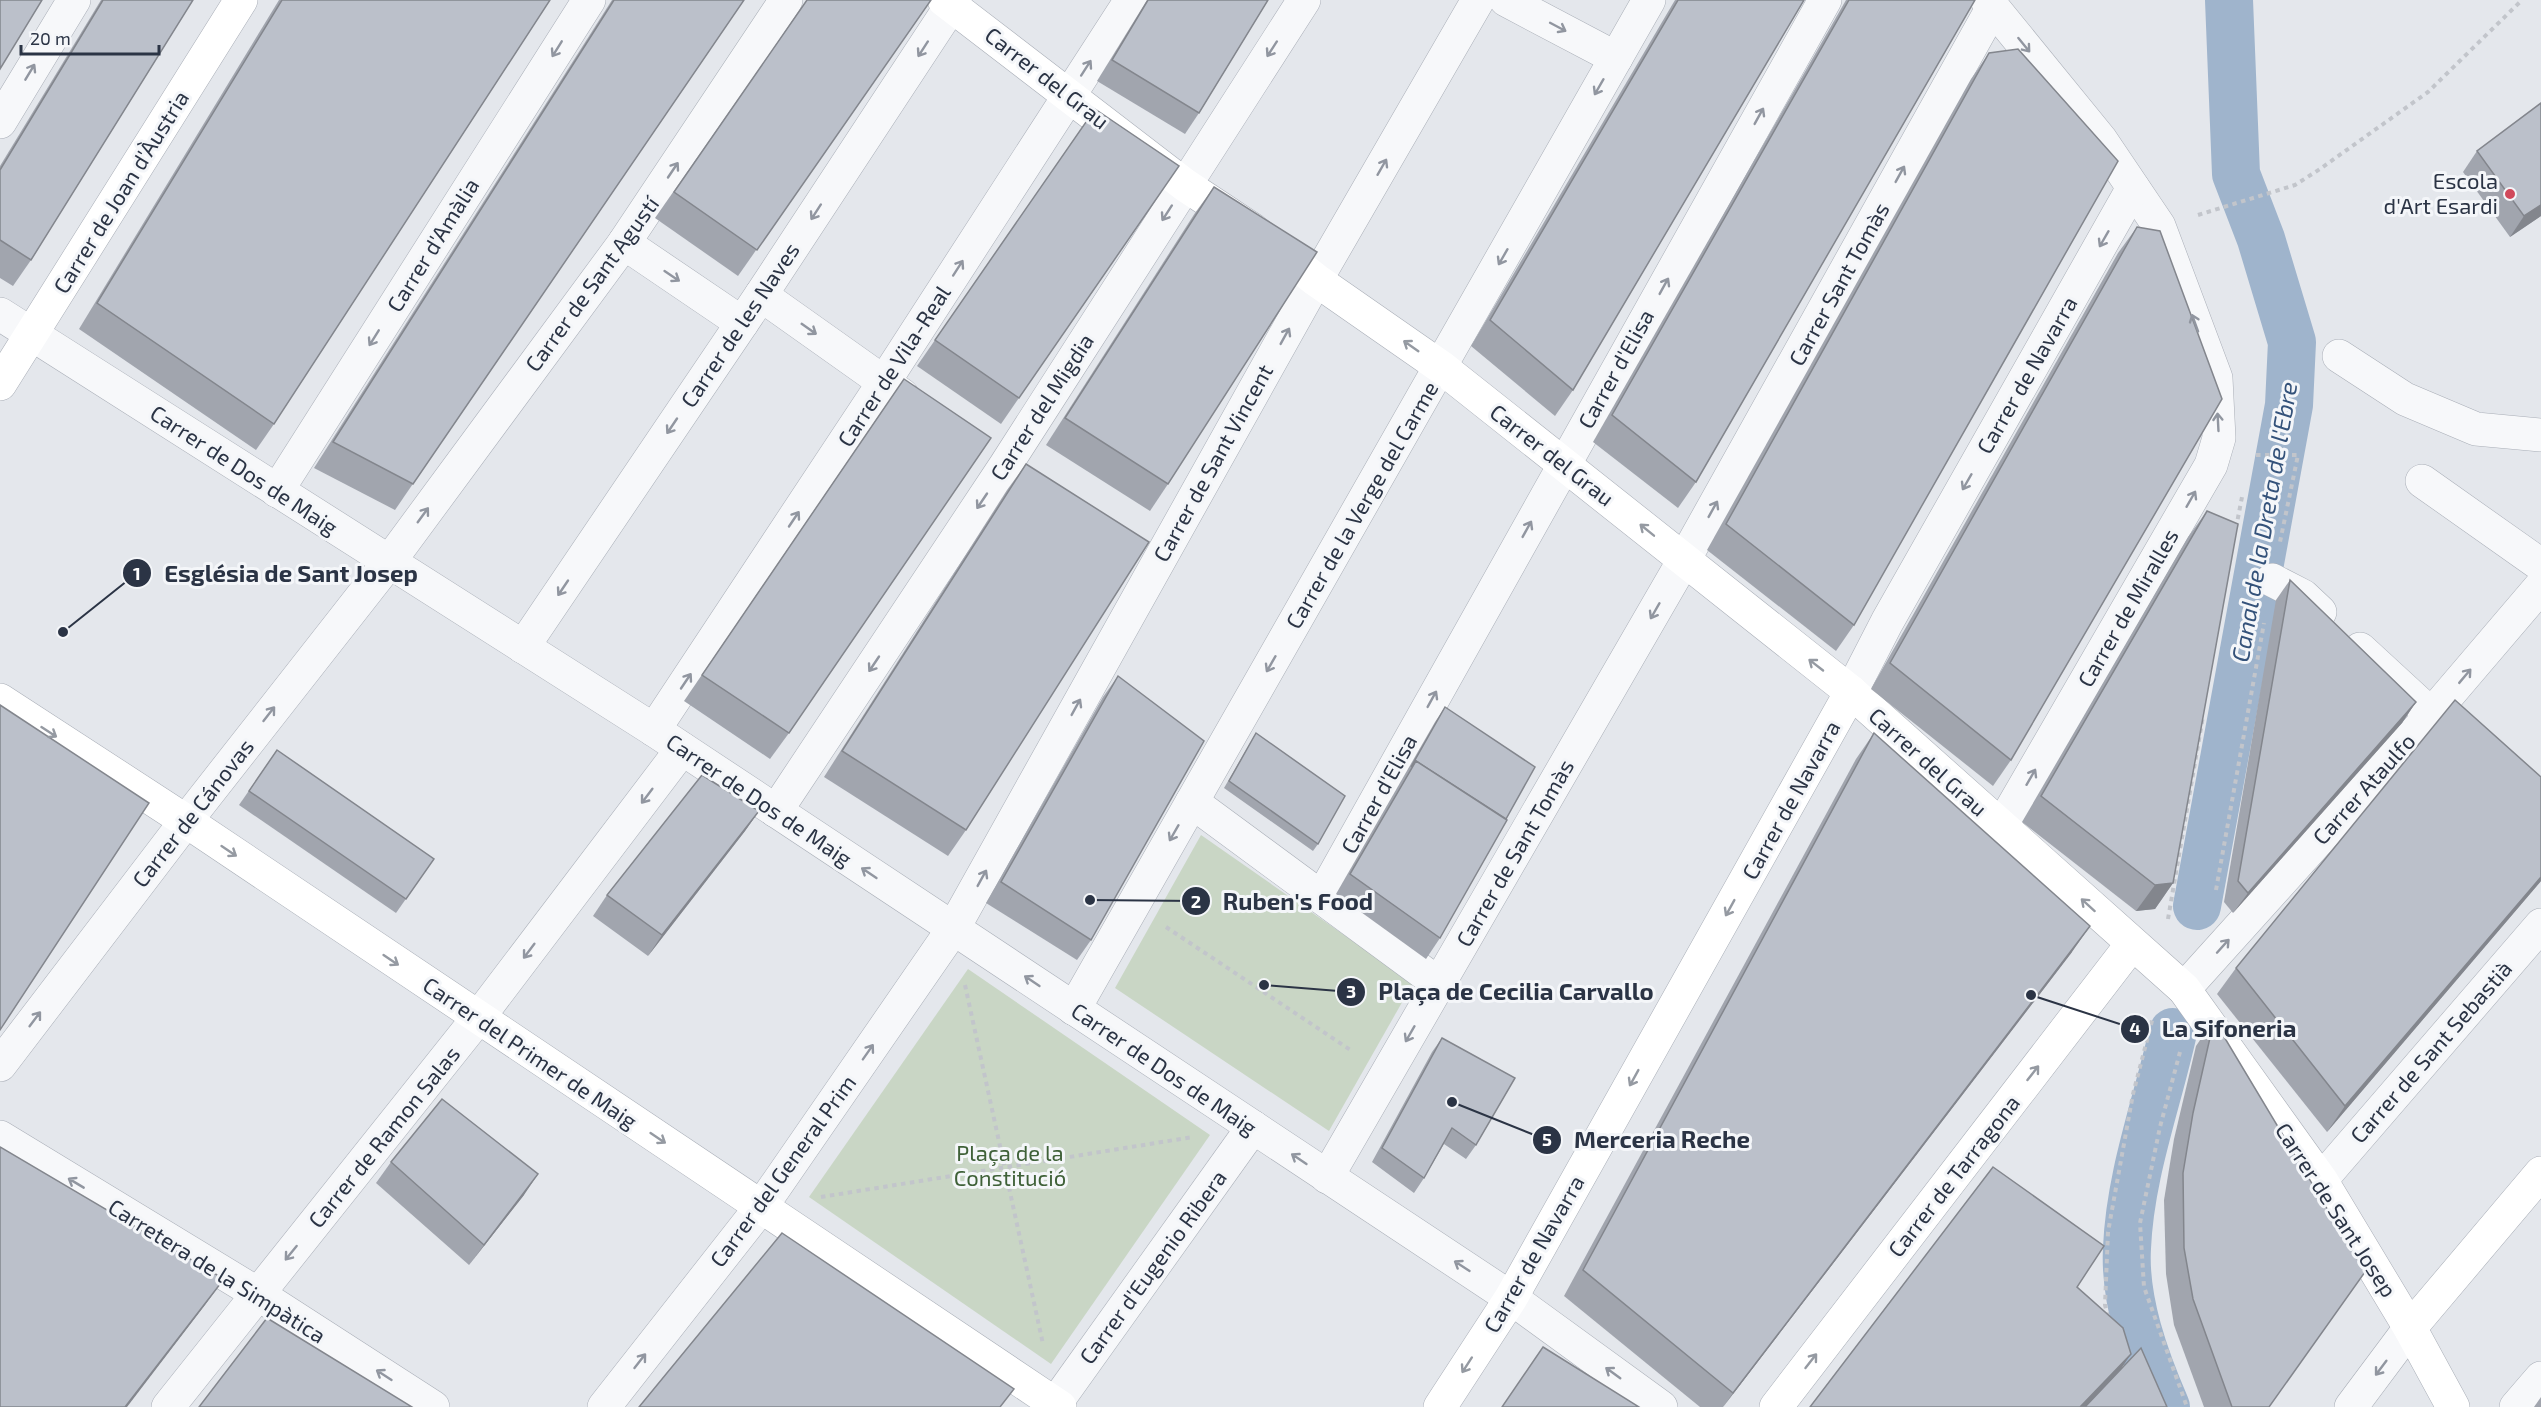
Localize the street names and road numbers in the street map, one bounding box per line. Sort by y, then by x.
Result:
street label: Carrer del Grau [981,21,1115,134]
street label: Carrer de Joan d'Àustria [47,85,193,298]
street label: Carrer d'Amàlia [381,173,484,316]
street label: Carrer de Sant Agustí [519,190,664,376]
street label: Carrer Sant Tomàs [1783,197,1894,370]
street label: Carrer de les Naves [674,237,804,412]
street label: Carrer de Vila-Real [831,280,955,451]
street label: Carrer de Navarra [1971,291,2082,458]
street label: Carrer d'Elisa [1572,305,1658,432]
street label: Carrer del Migdia [984,328,1098,485]
street label: Carrer de Sant Vincent [1147,359,1277,566]
street label: Carrer de la Verge del Carme [1280,376,1443,633]
street label: Carrer del Grau [1486,398,1620,511]
street label: Carrer de Dos de Maig [146,399,343,539]
street label: Carrer de Miralles [2071,524,2183,691]
street label: Carrer del Grau [1864,702,1993,821]
street label: Carrer de Navarra [1736,716,1844,883]
street label: Carrer de Dos de Maig [662,727,857,871]
street label: Carrer Ataulfo [2307,728,2420,849]
street label: Carrer d'Elisa [1335,730,1421,857]
street label: Carrer de Cánovas [126,733,258,892]
street label: Carrer de Sant Tomàs [1450,754,1578,951]
street label: Carrer de Sant Sebastià [2344,955,2516,1148]
street label: Carrer del Primer de Maig [419,971,642,1134]
street label: Carrer de Dos de Maig [1067,996,1262,1140]
street label: Carrer de Ramon Salas [302,1040,464,1232]
street label: Carrer del General Prim [704,1069,861,1271]
street label: Carrer de Tarragona [1882,1089,2024,1261]
street label: Carrer de Sant Josep [2271,1118,2403,1301]
street label: Carrer d'Eugenio Ribera [1073,1164,1231,1368]
street label: Carrer de Navarra [1478,1170,1589,1337]
street label: Carretera de la Simpàtica [104,1193,331,1348]

